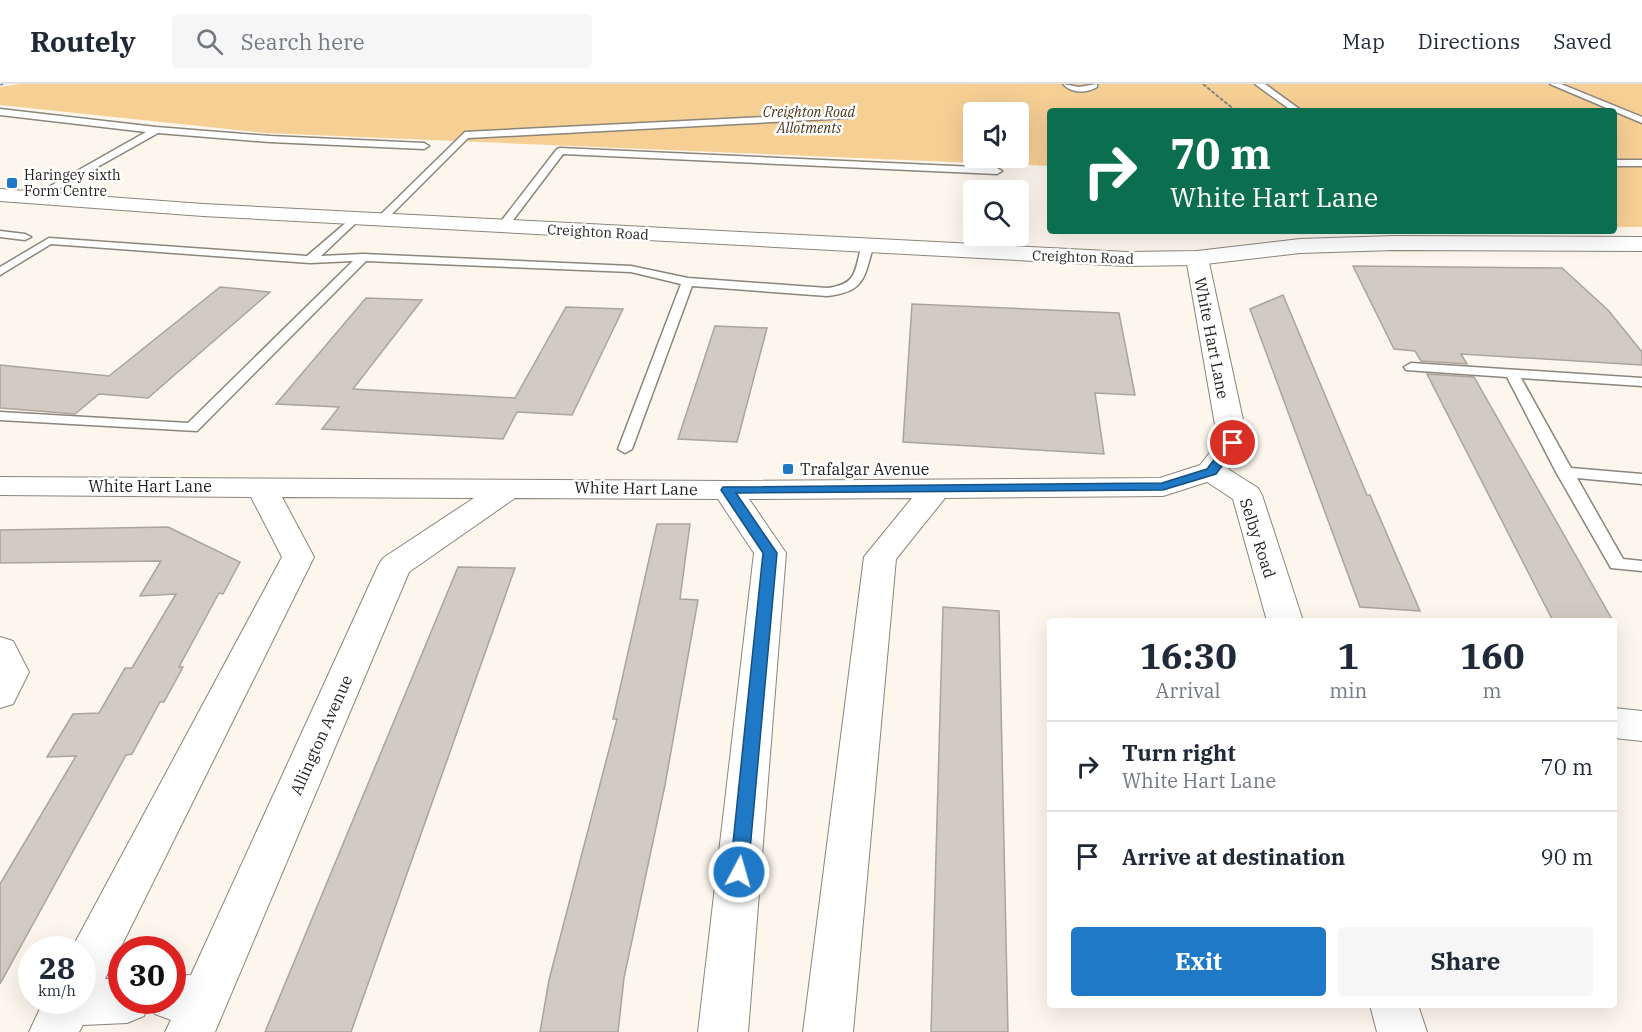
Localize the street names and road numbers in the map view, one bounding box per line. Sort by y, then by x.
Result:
street label: Creighton Road [547,220,650,244]
street label: Creighton Road [1032,246,1135,268]
street label: White Hart Lane [1190,276,1234,400]
street label: White Hart Lane [88,476,212,496]
street label: White Hart Lane [574,477,698,499]
street label: Selby Road [1236,496,1280,581]
street label: Allington Avenue [286,672,356,798]

